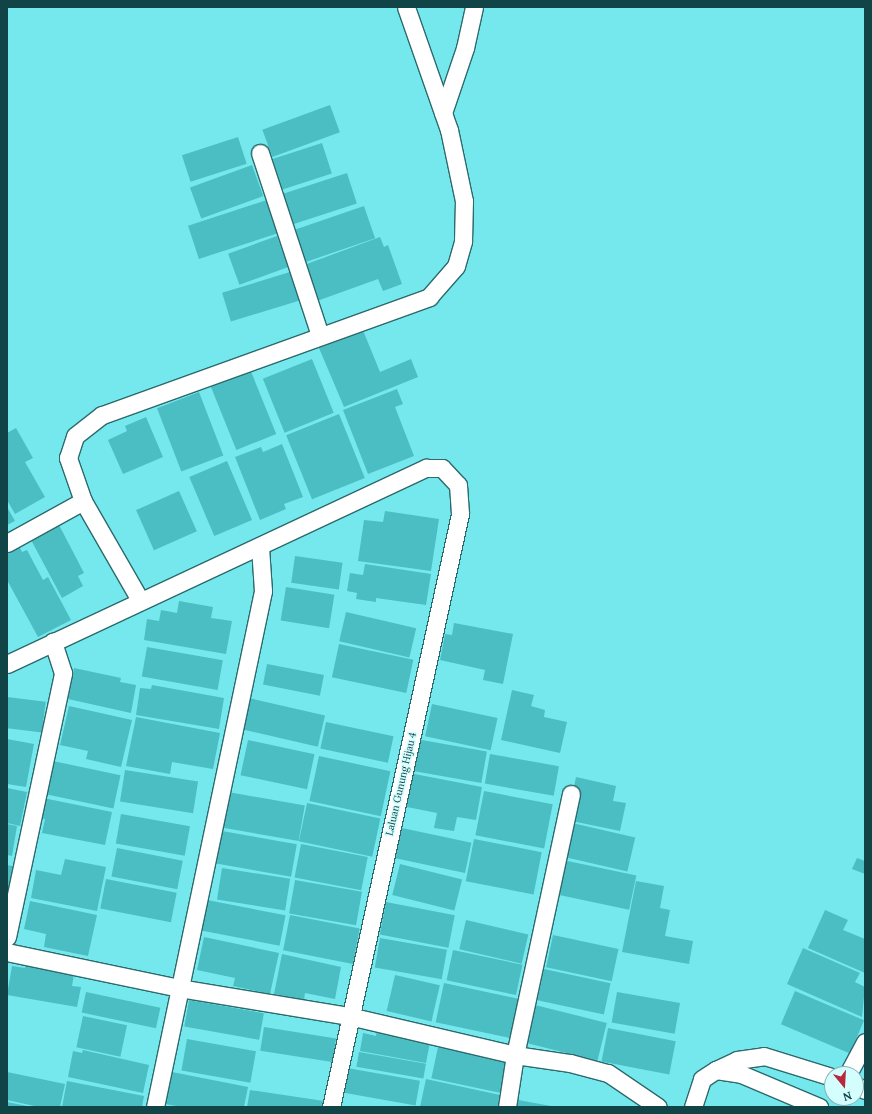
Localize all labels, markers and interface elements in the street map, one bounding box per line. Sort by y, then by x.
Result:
street label: Laluan Gunung Hijau 4 [383,731,419,837]
north arrow [824,1066,864,1106]
text: N [841,1088,854,1104]

